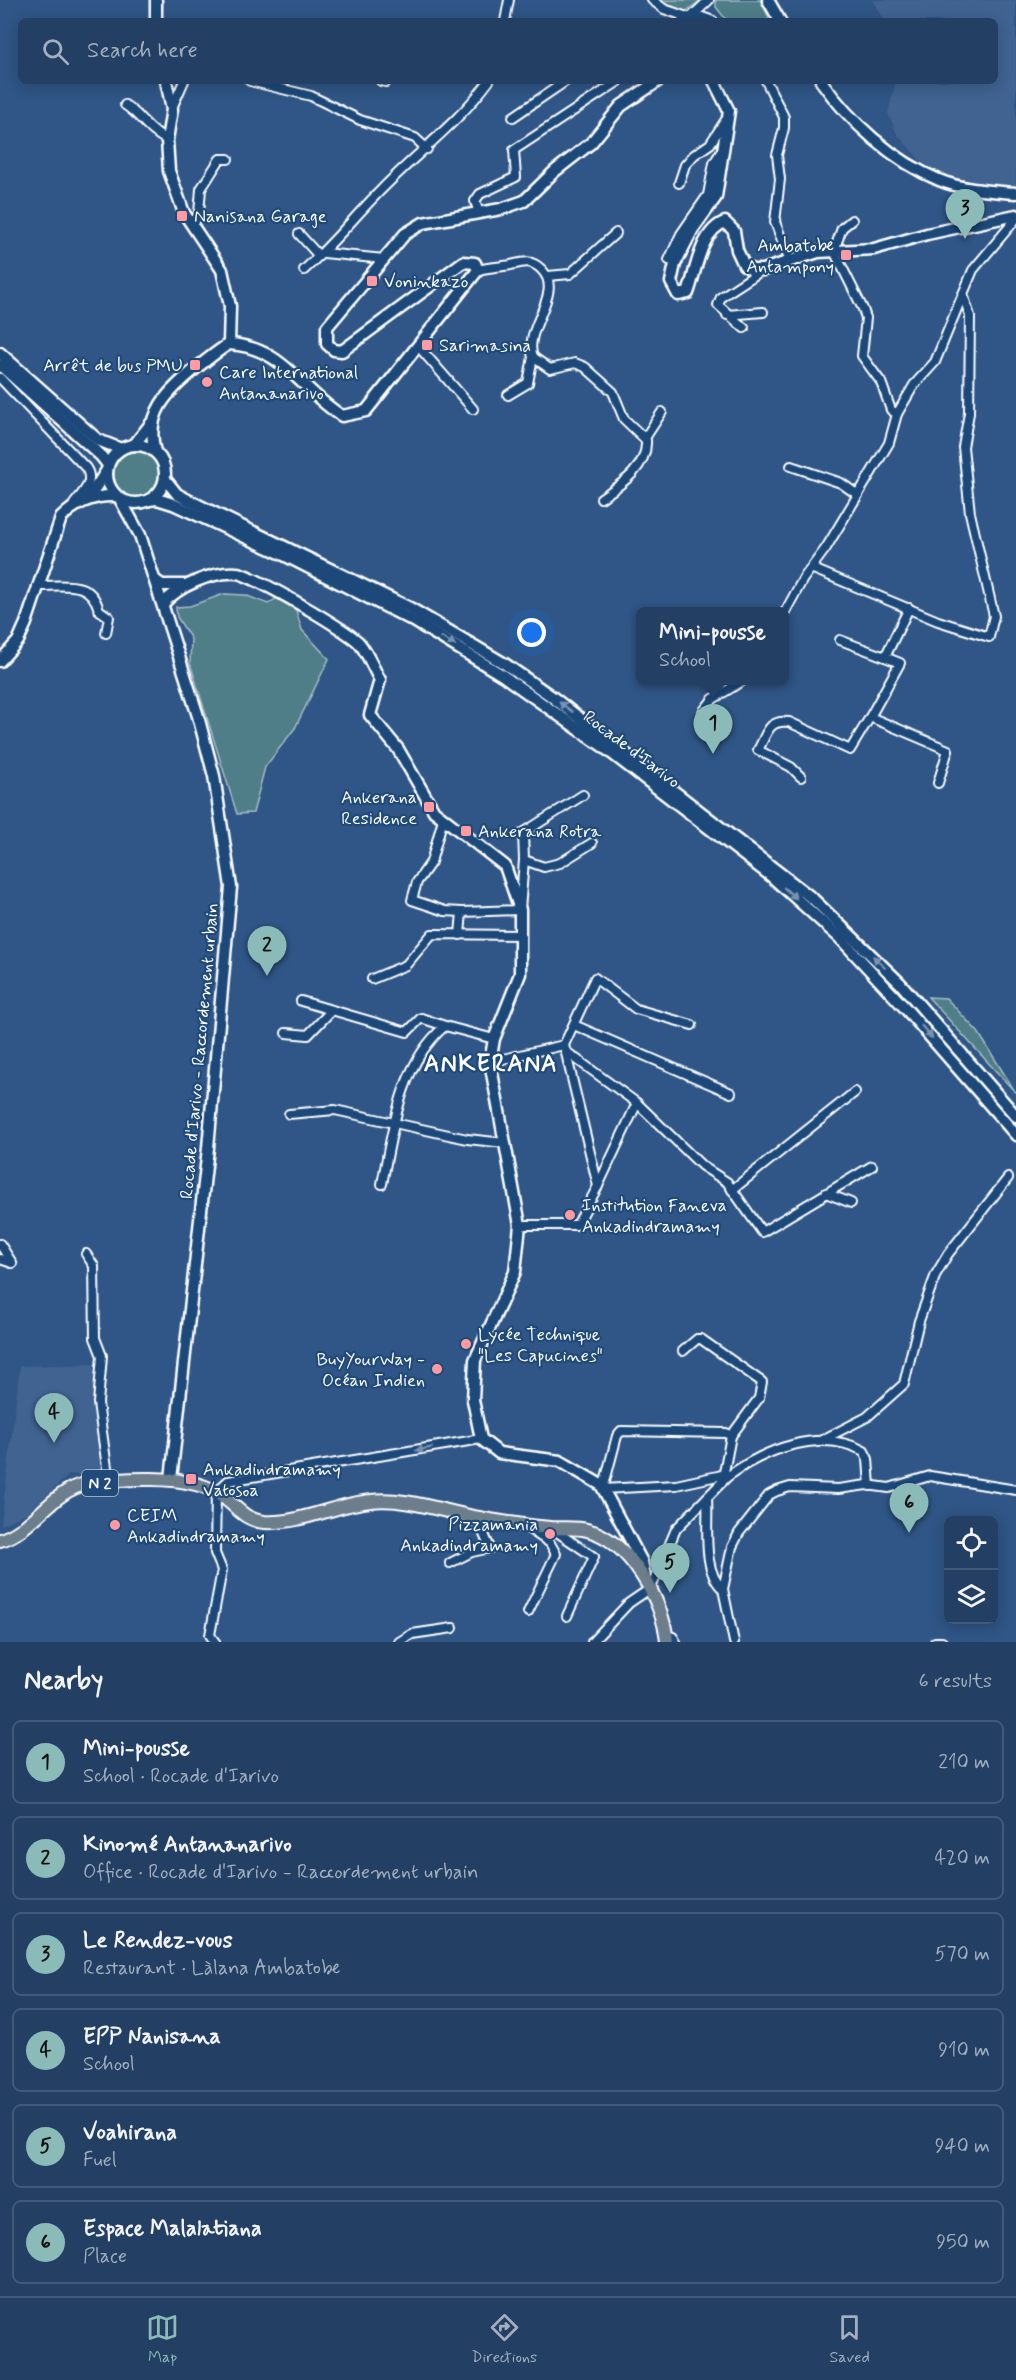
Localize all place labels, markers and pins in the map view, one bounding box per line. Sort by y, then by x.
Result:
pin: 3 [946,190,984,239]
place label: Nanisana Garage [194,205,327,229]
marker: Nanisana Garage [175,209,189,223]
place label: Ambatobe Antampony [746,234,834,279]
marker: Ambatobe Antampony [839,248,853,262]
place label: Voninkazo [384,270,468,294]
marker: Voninkazo [365,274,379,288]
place label: Sarimasina [439,334,531,358]
marker: Sarimasina [420,338,434,352]
place label: Arrêt de bus PMU [43,354,183,378]
marker: Arrêt de bus PMU [188,358,202,372]
place label: Care International Antananarivo [219,361,358,406]
marker: Care International Antananarivo [200,375,214,389]
pin: 1 [694,704,732,754]
place label: Ankerana Residence [341,786,417,831]
marker: Ankerana Residence [422,800,436,814]
place label: Ankerana Rotra [478,820,602,844]
marker: Ankerana Rotra [459,824,473,838]
pin: 2 [248,926,286,976]
place label: Institution Faneva Ankadindramamy [582,1194,727,1239]
marker: Institution Faneva Ankadindramamy [563,1208,577,1222]
place label: Lycée Technique "Les Capucines" [478,1323,603,1368]
marker: Lycée Technique "Les Capucines" [459,1337,473,1351]
place label: BuyYourWay - Océan Indien [317,1348,425,1393]
marker: BuyYourWay - Océan Indien [430,1362,444,1376]
pin: 4 [34,1394,74,1443]
place label: Ankadindramamy Vatosoa [203,1458,341,1503]
marker: Ankadindramamy Vatosoa [184,1472,198,1486]
pin: 6 [890,1484,928,1533]
place label: CEIM Ankadindramamy [127,1504,265,1549]
place label: Pizzamania Ankadindramamy [400,1513,538,1558]
marker: CEIM Ankadindramamy [108,1518,122,1532]
marker: Pizzamania Ankadindramamy [543,1527,557,1541]
pin: 5 [650,1544,690,1593]

